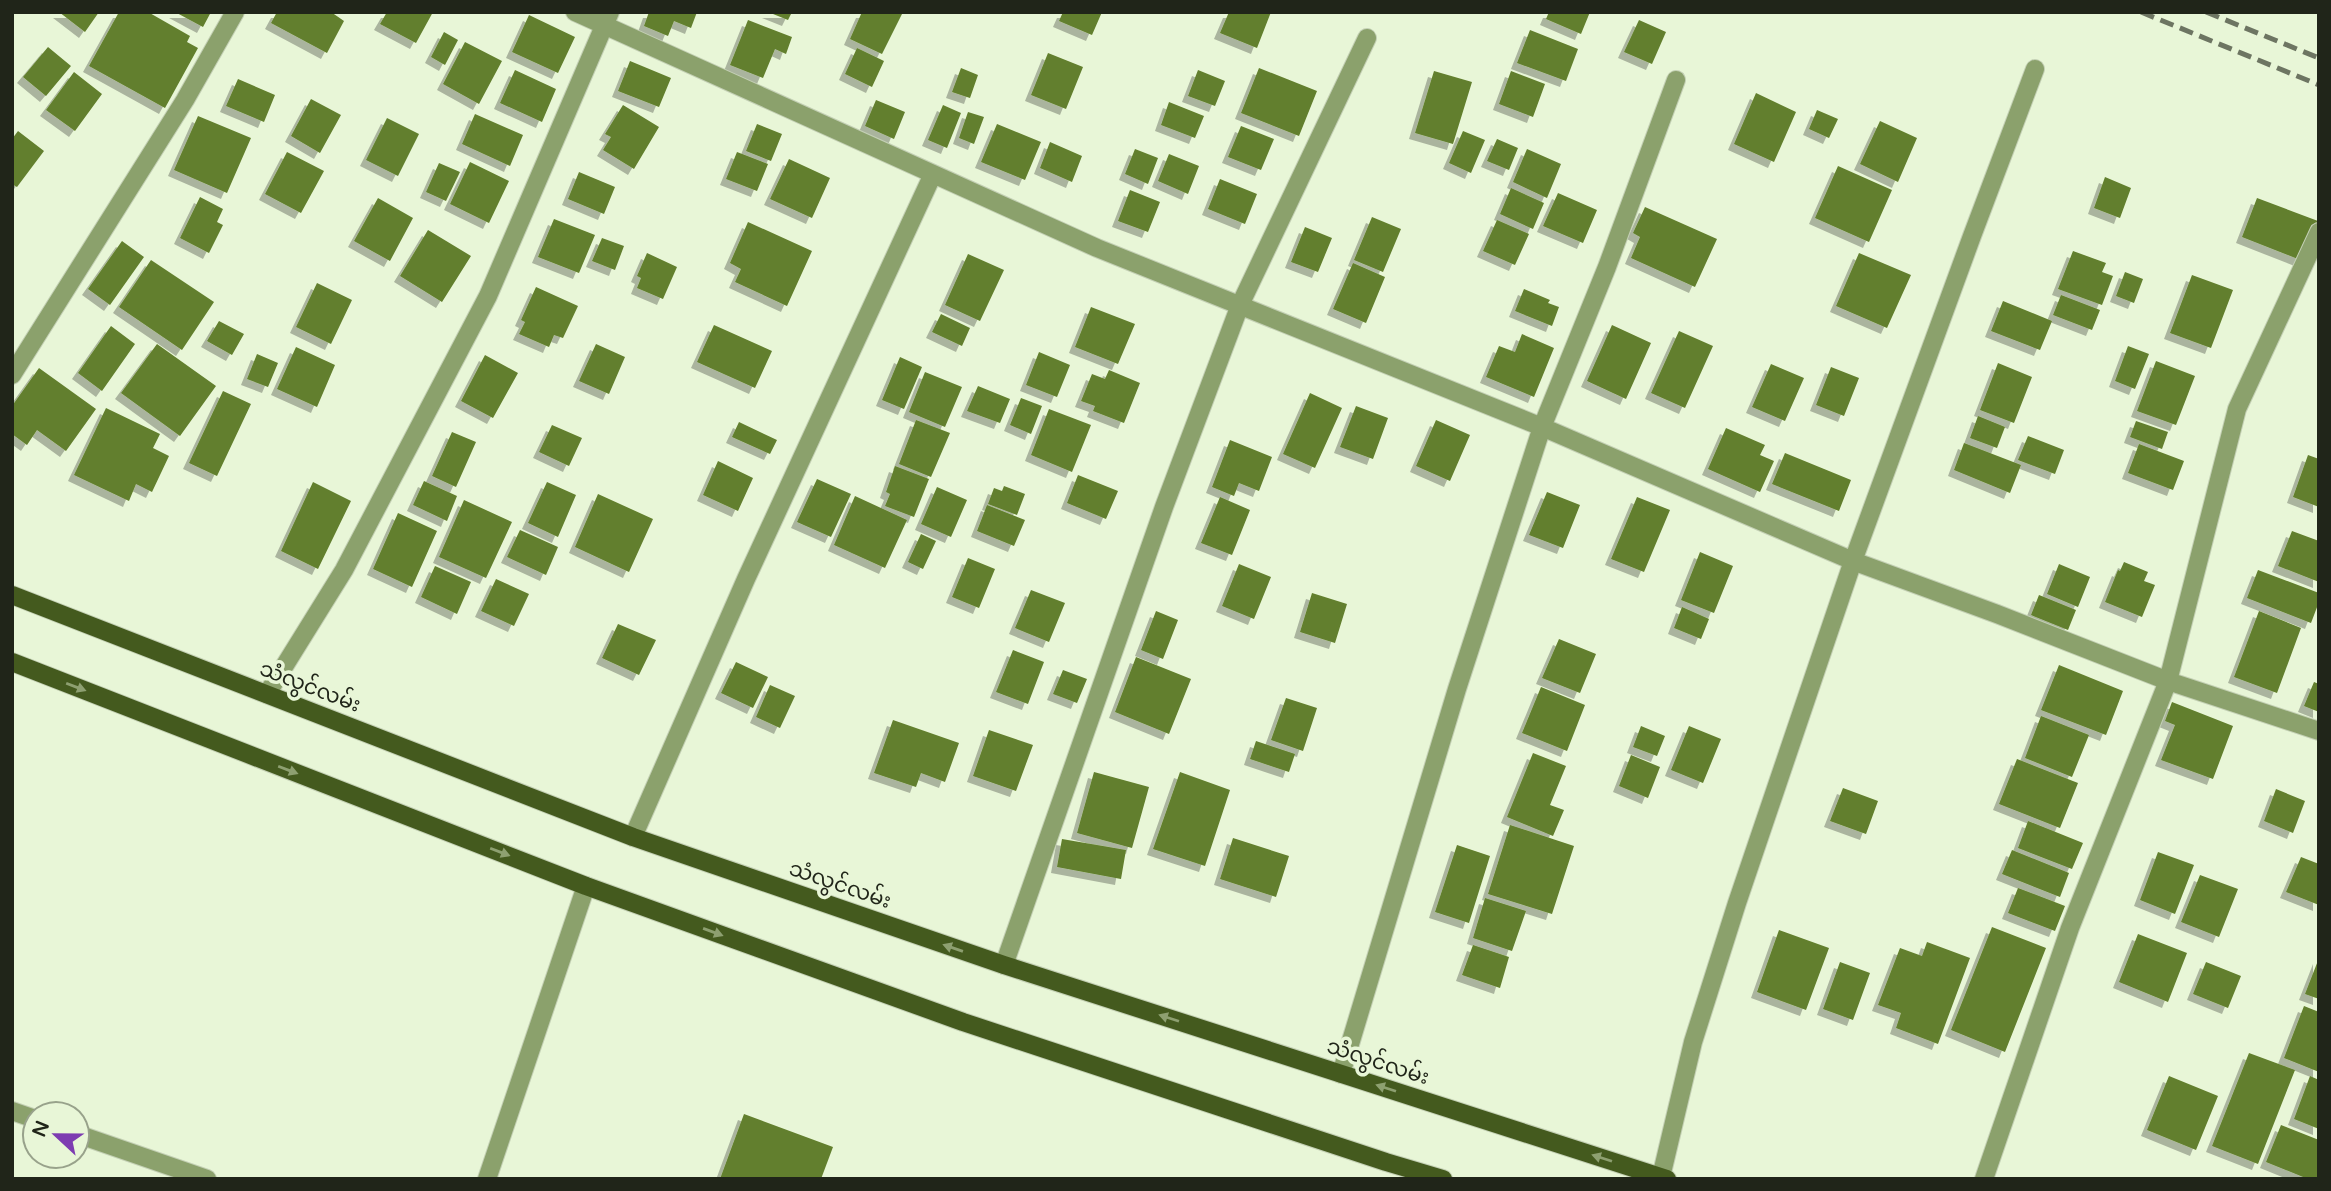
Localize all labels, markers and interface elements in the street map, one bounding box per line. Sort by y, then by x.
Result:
street label: သံလွင်လမ်း [255,653,365,720]
one-way arrow [65,682,86,693]
one-way arrow [277,764,298,775]
one-way arrow [489,847,510,858]
street label: သံလွင်လမ်း [785,852,896,917]
one-way arrow [702,927,723,938]
one-way arrow [942,942,963,953]
one-way arrow [1159,1013,1180,1023]
street label: သံလွင်လမ်း [1323,1030,1434,1093]
one-way arrow [1375,1082,1396,1093]
north arrow [21,1100,91,1170]
text: N [28,1118,54,1140]
one-way arrow [1592,1152,1613,1163]

